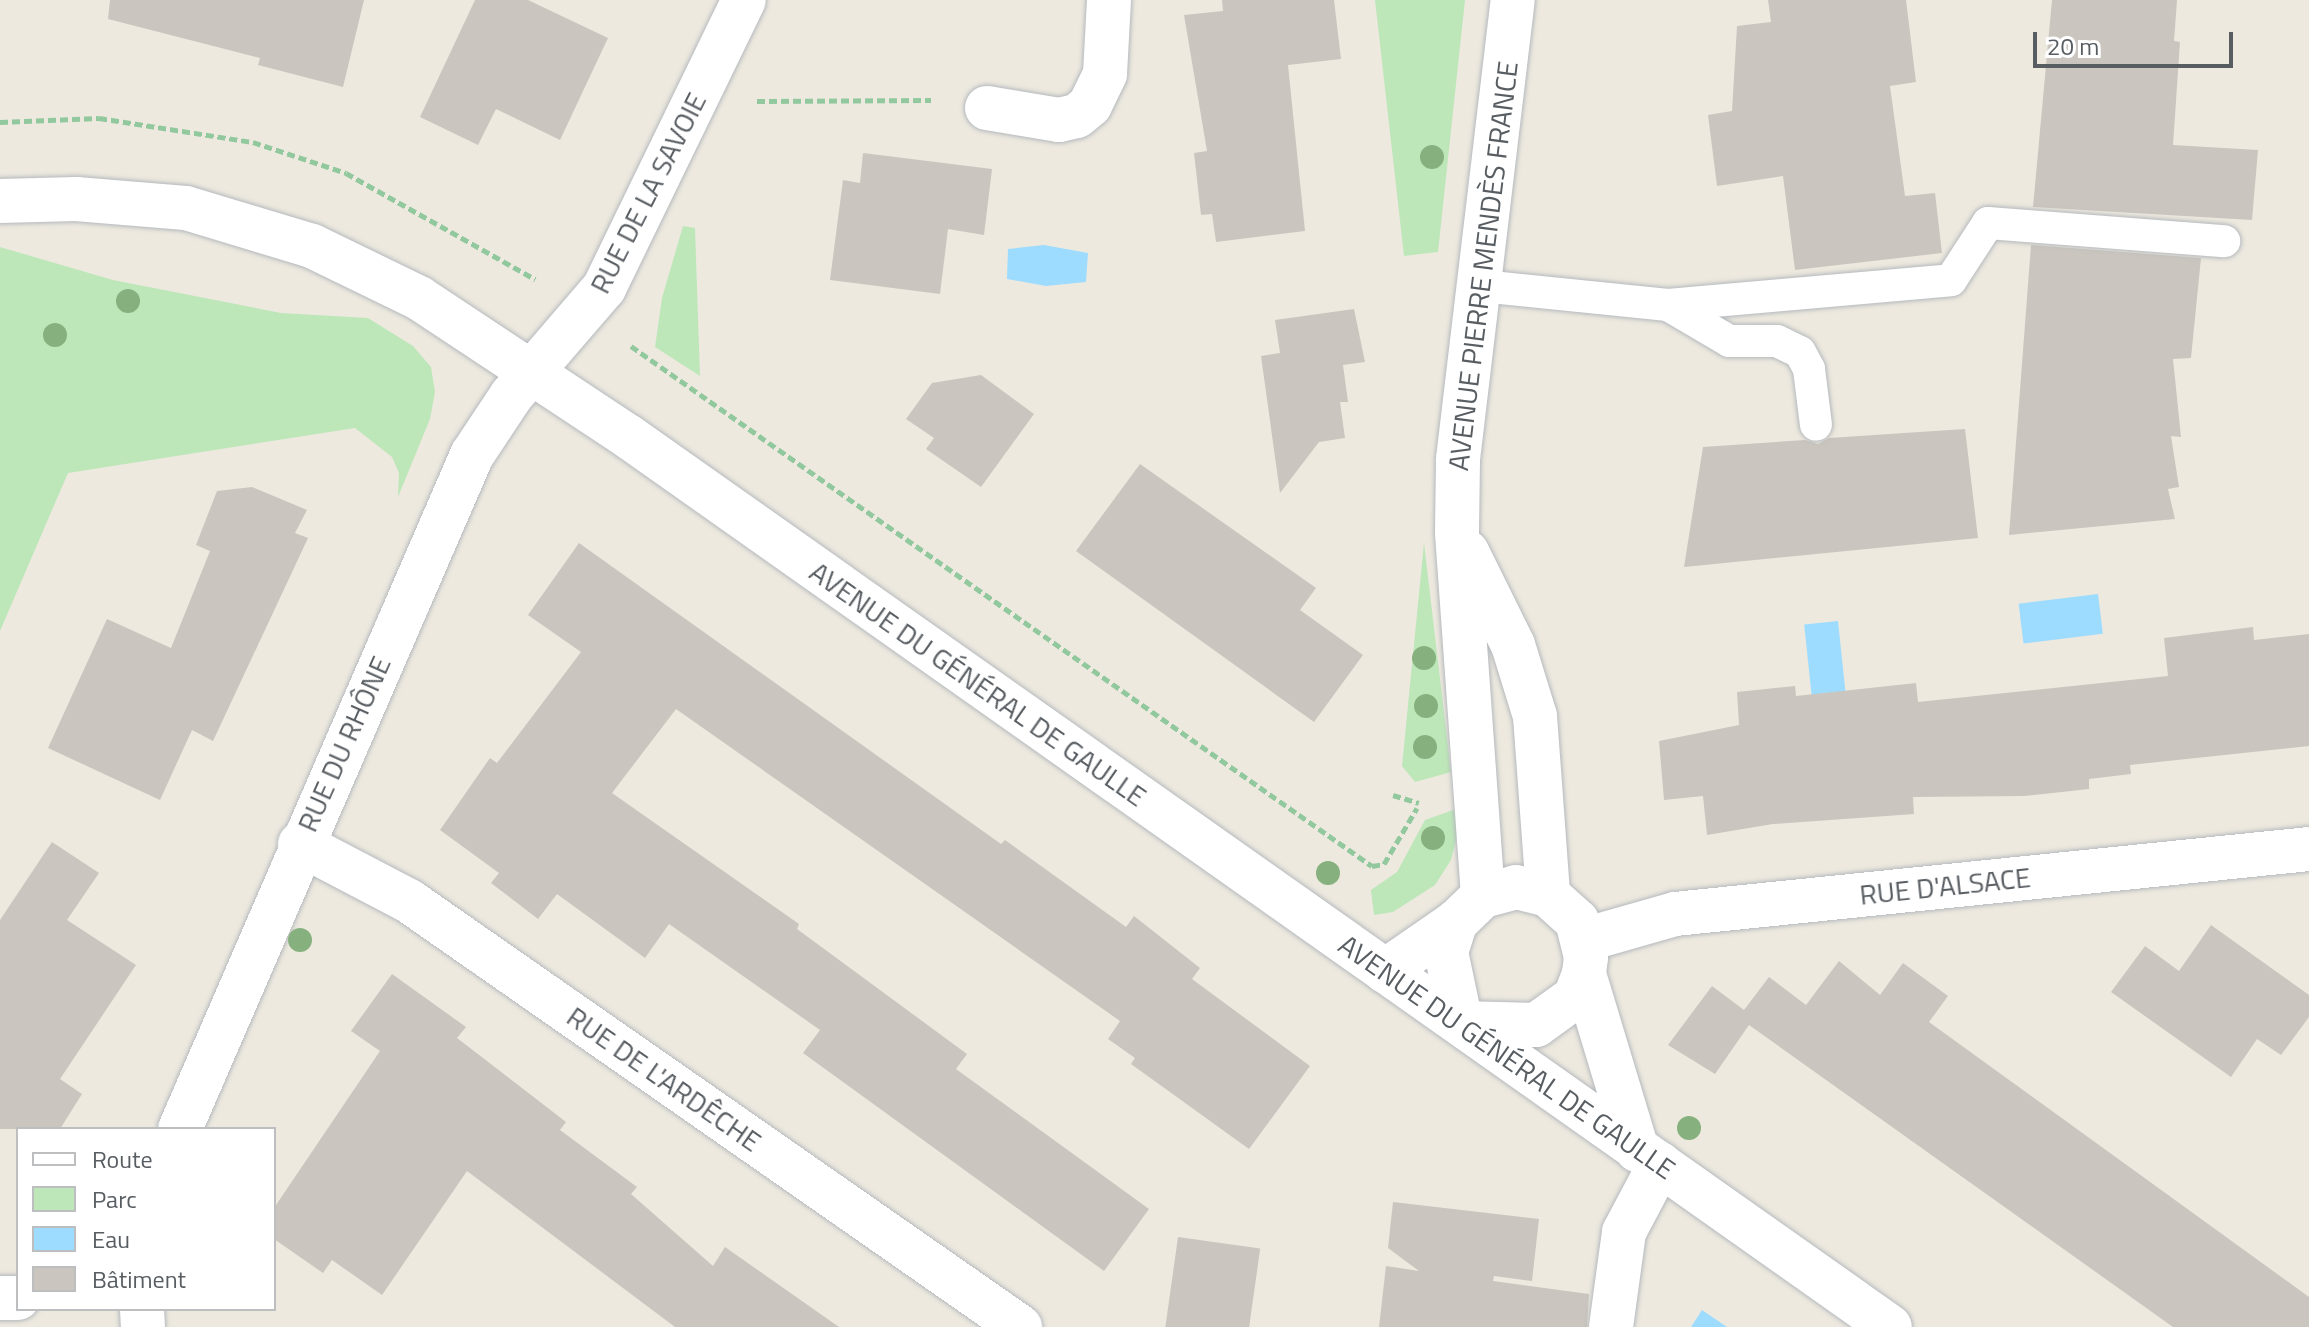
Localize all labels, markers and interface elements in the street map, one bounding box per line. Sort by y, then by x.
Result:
scale bar [2037,16,2237,66]
text: 20 m [2047,28,2099,64]
street label: AVENUE PIERRE MENDÈS FRANCE [1441,59,1525,473]
street label: RUE DE LA SAVOIE [583,87,713,299]
street label: AVENUE DU GÉNÉRAL DE GAULLE [803,555,1153,813]
street label: RUE DU RHÔNE [290,651,398,837]
street label: RUE D'ALSACE [1858,860,2032,912]
street label: AVENUE DU GÉNÉRAL DE GAULLE [1332,928,1682,1186]
street label: RUE DE L'ARDÊCHE [561,1000,767,1158]
legend [16,1127,276,1311]
text: Route [92,1141,153,1177]
text: Parc [92,1181,137,1217]
text: Eau [92,1221,130,1257]
text: Bâtiment [92,1261,186,1297]

